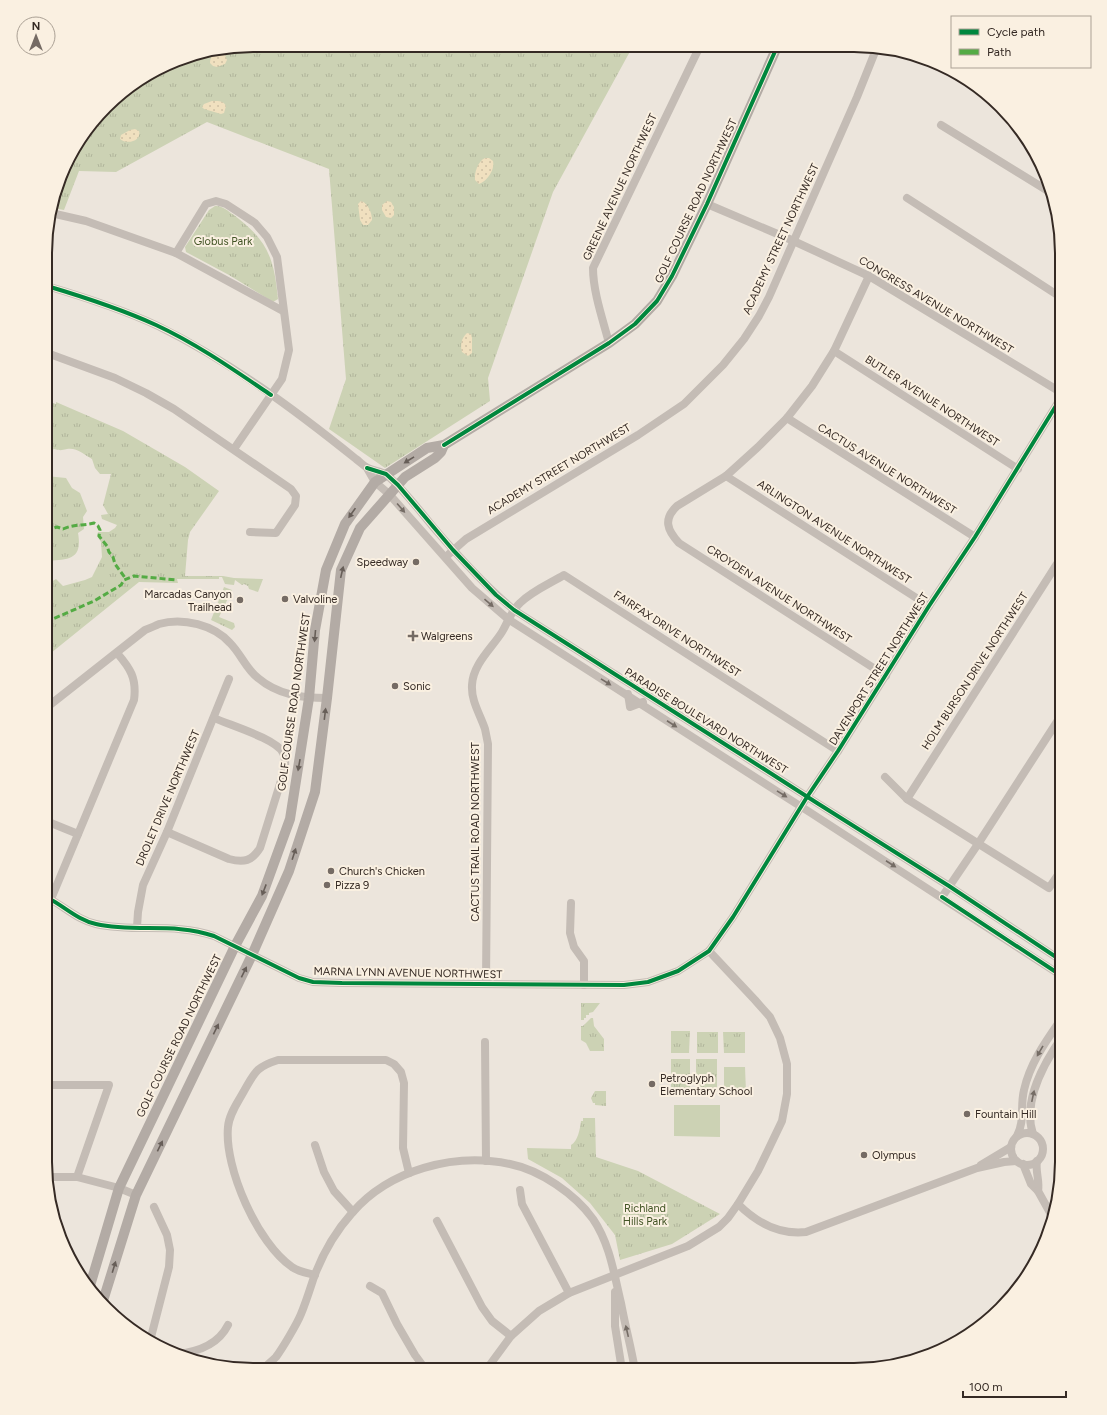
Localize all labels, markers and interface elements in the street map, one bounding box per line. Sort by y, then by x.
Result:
north arrow [16,16,56,56]
legend [951,16,1091,68]
text: N [32,20,40,33]
text: Cycle path [987,25,1045,39]
text: Path [987,45,1011,59]
street label: GREENE AVENUE NORTHWEST [580,111,660,263]
street label: GOLF COURSE ROAD NORTHWEST [652,117,740,285]
street label: ACADEMY STREET NORTHWEST [740,161,822,317]
park label: Globus Park [194,235,253,248]
street label: CONGRESS AVENUE NORTHWEST [856,254,1016,356]
street label: BUTLER AVENUE NORTHWEST [863,353,1001,449]
street label: ACADEMY STREET NORTHWEST [485,421,633,517]
street label: CACTUS AVENUE NORTHWEST [815,421,959,517]
one-way arrow [403,456,414,463]
street label: ARLINGTON AVENUE NORTHWEST [755,477,913,587]
one-way arrow [396,503,406,513]
one-way arrow [348,508,356,518]
street label: CROYDEN AVENUE NORTHWEST [704,542,854,646]
place label: Speedway [356,556,408,569]
marker: Speedway [411,557,421,567]
one-way arrow [339,565,345,577]
place label: Marcadas Canyon Trailhead [144,588,232,614]
street label: FAIRFAX DRIVE NORTHWEST [611,588,743,680]
street label: DAVENPORT STREET NORTHWEST [826,590,932,748]
street label: HOLM BURSON DRIVE NORTHWEST [919,590,1031,752]
place label: Valvoline [293,593,337,606]
marker: Valvoline [280,594,290,604]
marker: Marcadas Canyon Trailhead [235,595,245,605]
one-way arrow [485,598,494,607]
street label: GOLF COURSE ROAD NORTHWEST [275,612,313,792]
one-way arrow [311,630,318,642]
place label: Walgreens [421,630,473,643]
marker: Walgreens [408,631,418,641]
street label: PARADISE BOULEVARD NORTHWEST [622,665,790,777]
one-way arrow [601,678,611,686]
place label: Sonic [403,680,431,693]
marker: Sonic [390,681,400,691]
one-way arrow [322,708,328,720]
one-way arrow [667,720,677,728]
street label: DROLET DRIVE NORTHWEST [133,728,203,868]
street label: CACTUS TRAIL ROAD NORTHWEST [469,742,482,922]
one-way arrow [296,759,302,771]
one-way arrow [776,790,788,797]
one-way arrow [292,848,298,860]
one-way arrow [886,860,896,868]
place label: Church's Chicken [339,865,425,878]
marker: Church's Chicken [326,866,336,876]
place label: Pizza 9 [335,879,369,892]
marker: Pizza 9 [322,880,332,890]
one-way arrow [260,884,266,896]
street label: GOLF COURSE ROAD NORTHWEST [134,952,224,1120]
street label: MARNA LYNN AVENUE NORTHWEST [313,965,503,981]
one-way arrow [241,966,247,977]
one-way arrow [213,1023,219,1034]
one-way arrow [1036,1045,1043,1057]
place label: Petroglyph Elementary School [660,1072,752,1098]
marker: Petroglyph Elementary School [647,1079,657,1089]
one-way arrow [1031,1089,1037,1102]
place label: Fountain Hill [975,1108,1036,1121]
marker: Fountain Hill [962,1109,972,1119]
one-way arrow [157,1140,163,1151]
place label: Olympus [872,1149,916,1162]
marker: Olympus [859,1150,869,1160]
park label: Richland Hills Park [623,1202,668,1228]
one-way arrow [111,1261,117,1273]
one-way arrow [624,1325,630,1337]
scale bar [963,1373,1066,1399]
text: 100 m [969,1380,1003,1394]

